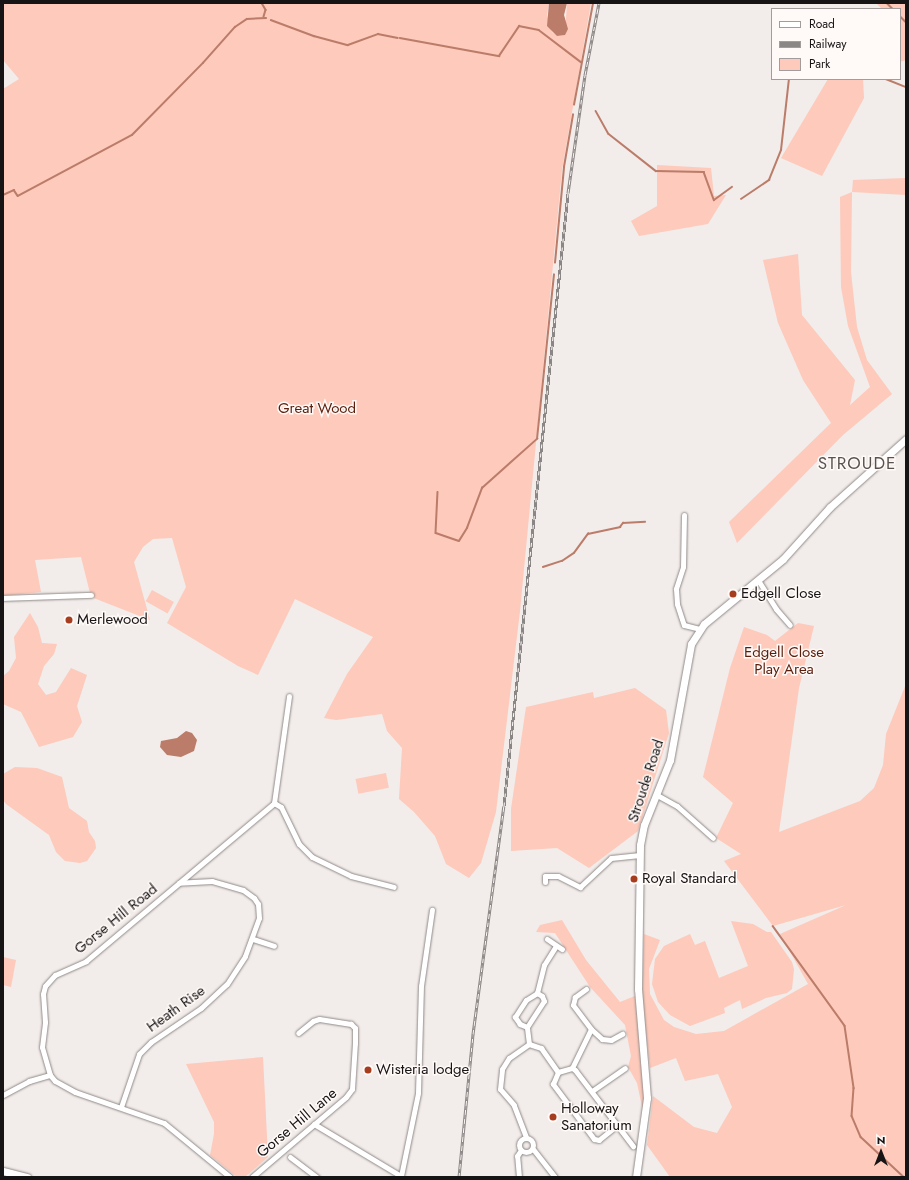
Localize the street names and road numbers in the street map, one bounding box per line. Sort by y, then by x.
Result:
street label: Stroude Road [624,737,668,825]
street label: Gorse Hill Road [71,880,161,958]
street label: Heath Rise [143,982,209,1036]
street label: Gorse Hill Lane [253,1084,341,1162]

